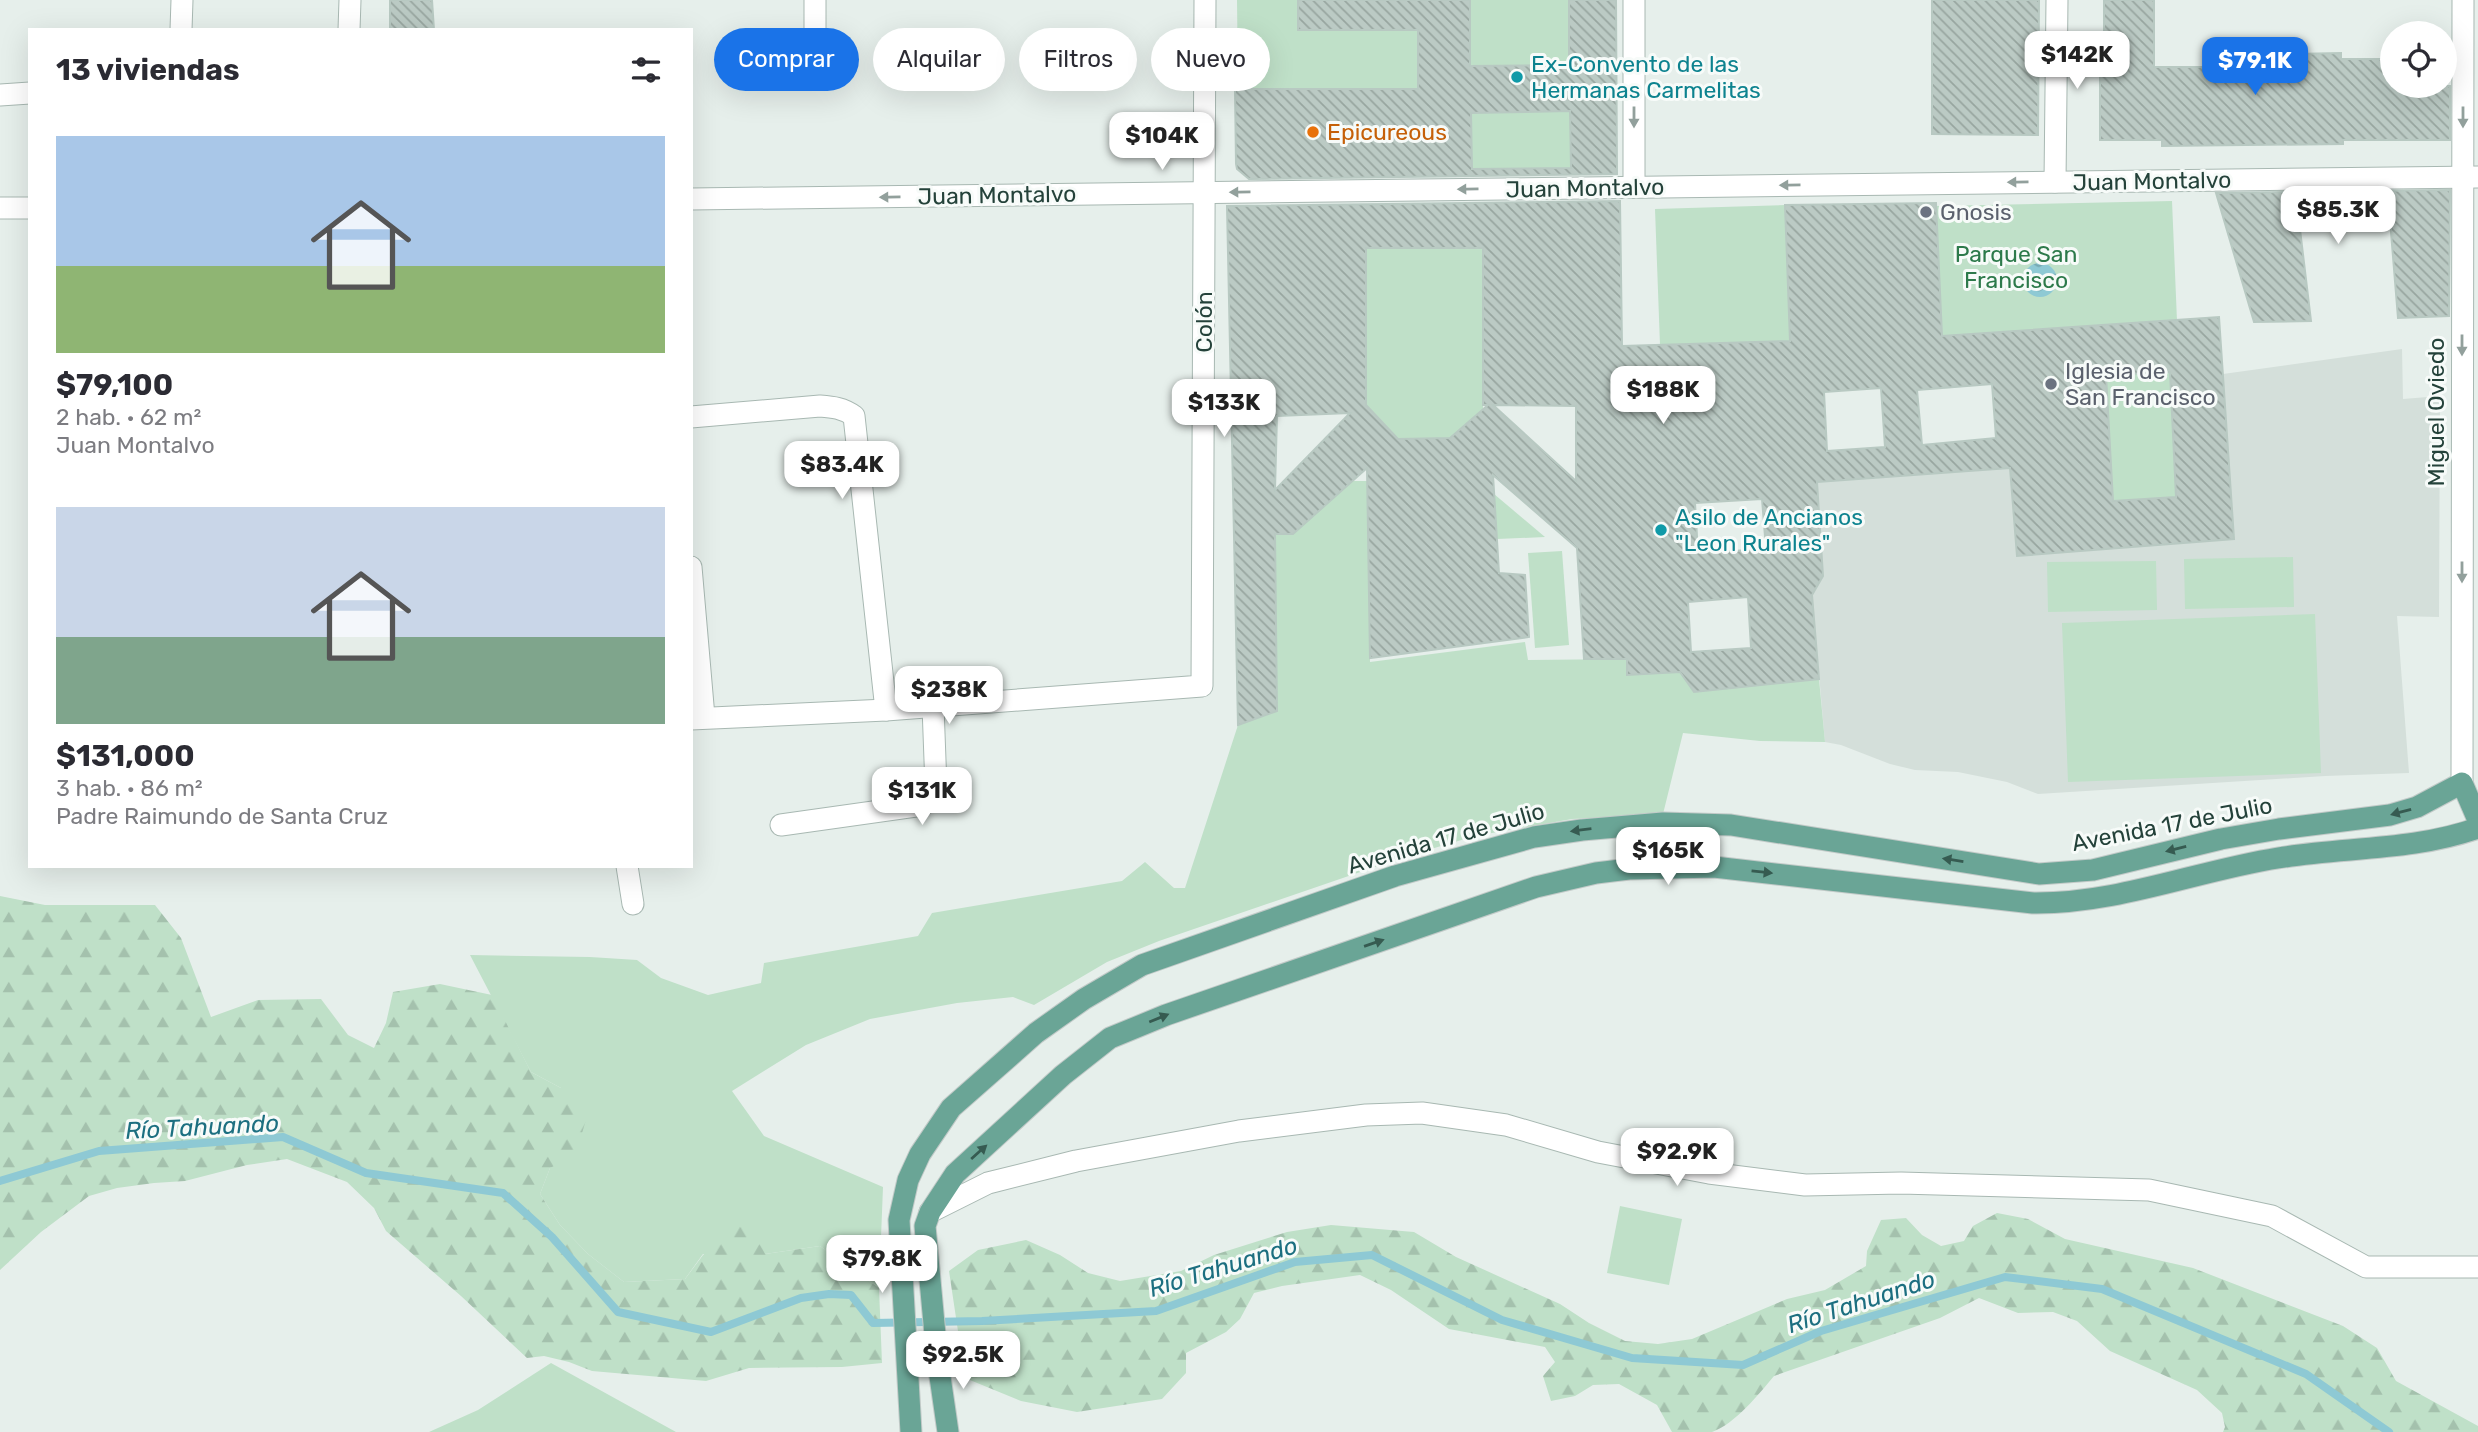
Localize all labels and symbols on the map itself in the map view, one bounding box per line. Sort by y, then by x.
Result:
pin: $142K [2028,32,2126,91]
pin: $79.1K [2198,38,2312,97]
place label: Ex-Convento de las Hermanas Carmelitas [1531,50,1761,104]
marker: Ex-Convento de las Hermanas Carmelitas [1509,69,1525,85]
one-way arrow [1628,106,1640,128]
one-way arrow [2457,106,2468,128]
pin: $104K [1113,113,1211,172]
place label: Epicureous [1327,118,1447,146]
marker: Epicureous [1305,124,1321,140]
street label: Juan Montalvo [2072,166,2232,196]
street label: Juan Montalvo [1505,173,1665,203]
one-way arrow [2007,177,2029,188]
one-way arrow [1779,179,1801,191]
street label: Juan Montalvo [917,180,1077,210]
one-way arrow [1456,184,1478,195]
one-way arrow [1229,186,1251,198]
pin: $85.3K [2281,187,2395,246]
one-way arrow [879,191,901,203]
place label: Gnosis [1940,198,2012,226]
marker: Gnosis [1918,204,1934,220]
park label: Parque San Francisco [1955,240,2077,294]
street label: Colón [1190,291,1218,353]
one-way arrow [2456,334,2468,356]
street label: Miguel Oviedo [2422,337,2450,487]
place label: Iglesia de San Francisco [2065,357,2216,411]
pin: $188K [1614,366,1712,426]
marker: Iglesia de San Francisco [2043,376,2059,392]
pin: $133K [1175,380,1273,439]
pin: $83.4K [785,442,899,501]
place label: Asilo de Ancianos "Leon Rurales" [1675,503,1863,557]
marker: Asilo de Ancianos "Leon Rurales" [1653,522,1669,538]
one-way arrow [2456,561,2468,583]
pin: $238K [900,666,998,726]
pin: $131K [873,768,971,827]
street label: Avenida 17 de Julio [2069,791,2275,857]
street label: Avenida 17 de Julio [1344,796,1548,880]
one-way arrow [2390,807,2411,817]
one-way arrow [1570,825,1592,836]
pin: $165K [1619,828,1717,887]
one-way arrow [2165,844,2187,855]
one-way arrow [1942,854,1964,865]
one-way arrow [1751,867,1773,878]
one-way arrow [1364,937,1385,948]
one-way arrow [1149,1012,1170,1023]
water label: Río Tahuando [124,1109,280,1145]
pin: $92.9K [1620,1128,1734,1188]
one-way arrow [970,1145,987,1161]
water label: Río Tahuando [1145,1231,1301,1303]
pin: $79.8K [825,1236,939,1295]
water label: Río Tahuando [1783,1265,1939,1339]
pin: $92.5K [906,1332,1020,1391]

